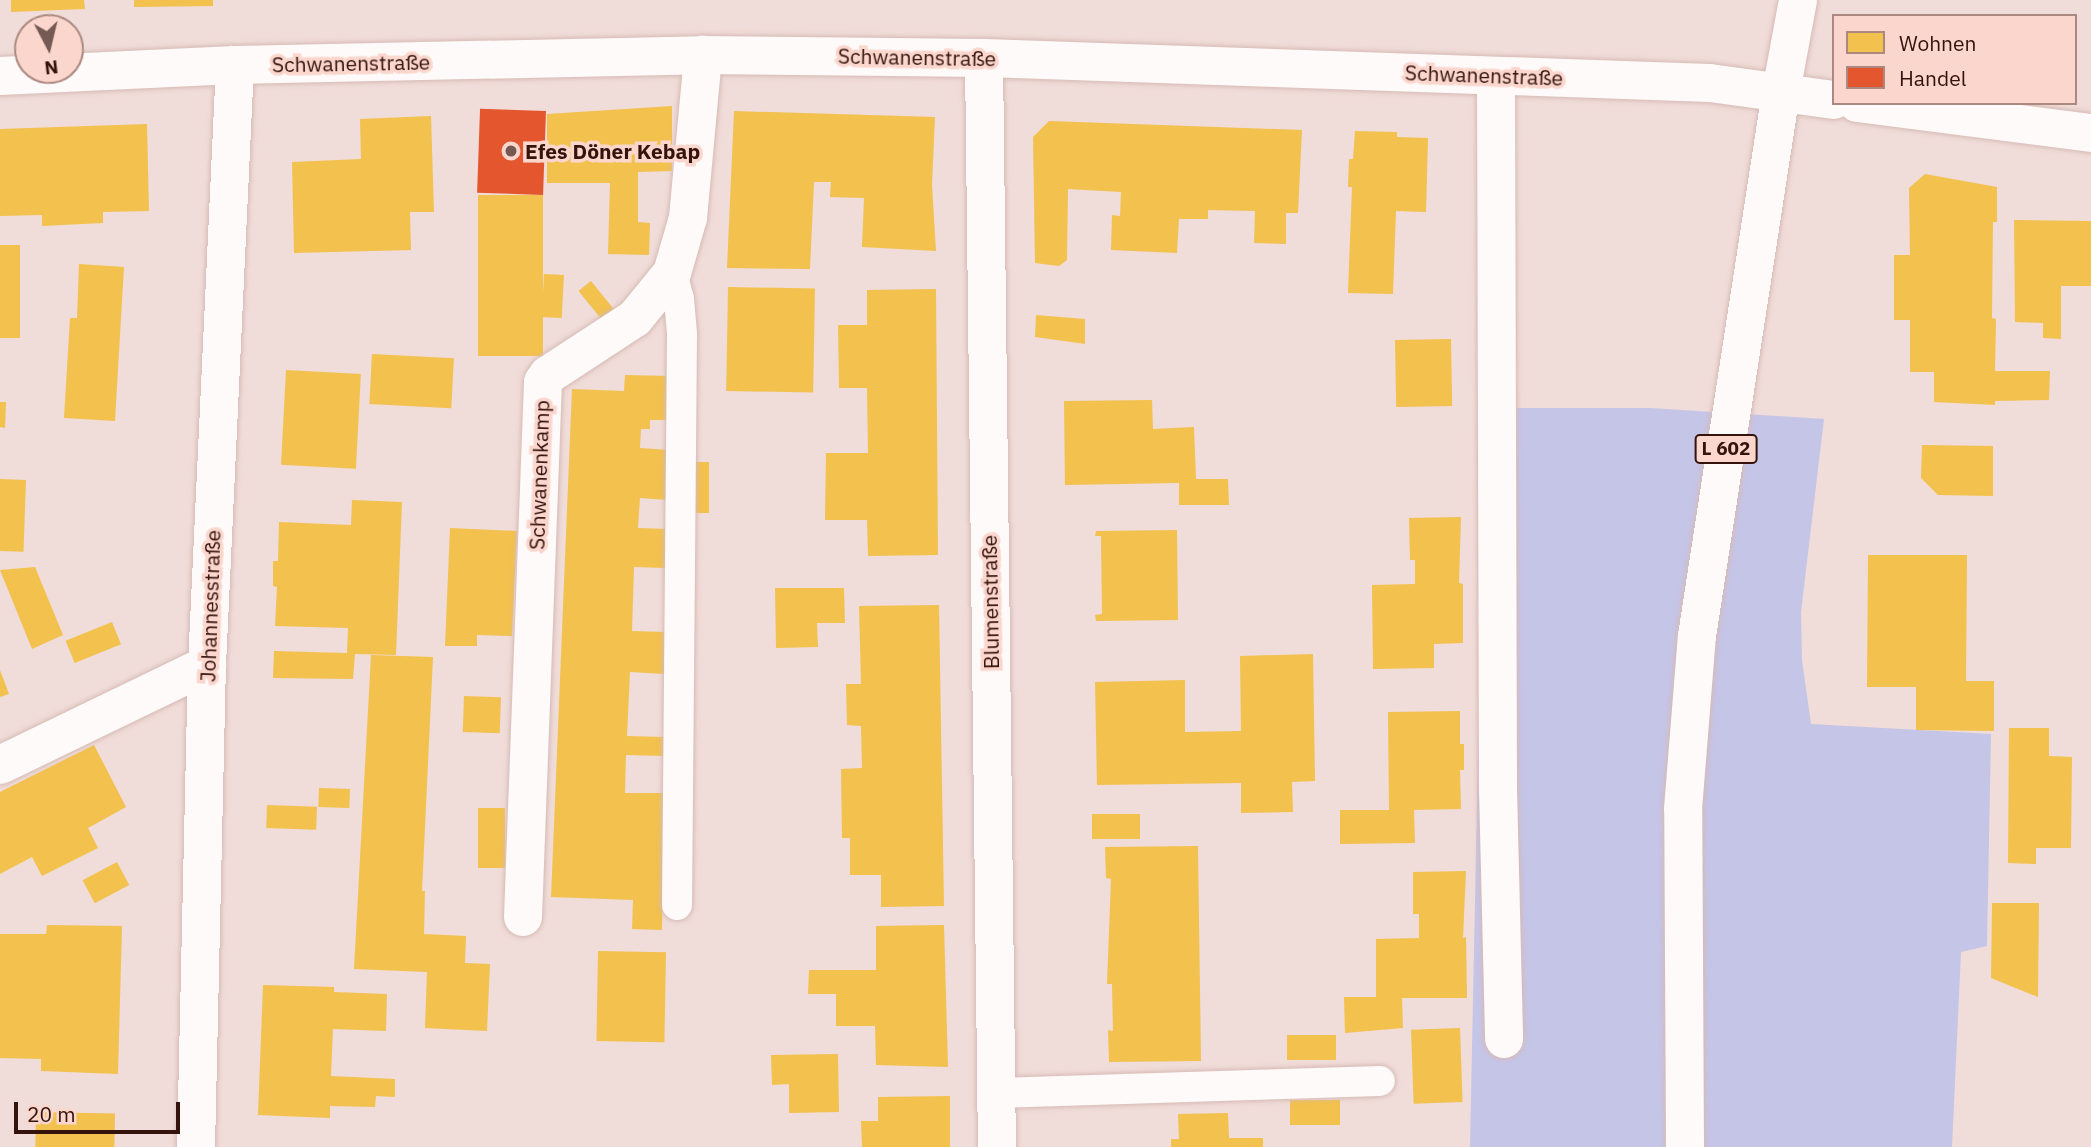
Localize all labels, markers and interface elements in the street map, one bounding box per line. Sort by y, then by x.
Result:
north arrow [14,14,84,84]
legend [1832,14,2077,105]
text: Wohnen [1899,29,1976,57]
street label: Schwanenstraße [838,43,996,71]
street label: Schwanenstraße [272,49,430,77]
text: N [43,55,60,81]
street label: Schwanenstraße [1404,60,1564,90]
text: Handel [1899,64,1966,92]
place label: Efes Döner Kebap [525,138,700,164]
marker: Efes Döner Kebap [503,143,519,159]
street label: Schwanenkamp [524,400,554,550]
road number: L 602 [1694,433,1758,464]
street label: Johannesstraße [195,529,225,683]
street label: Blumenstraße [976,535,1004,669]
scale bar [18,1088,184,1132]
text: 20 m [27,1100,76,1128]

